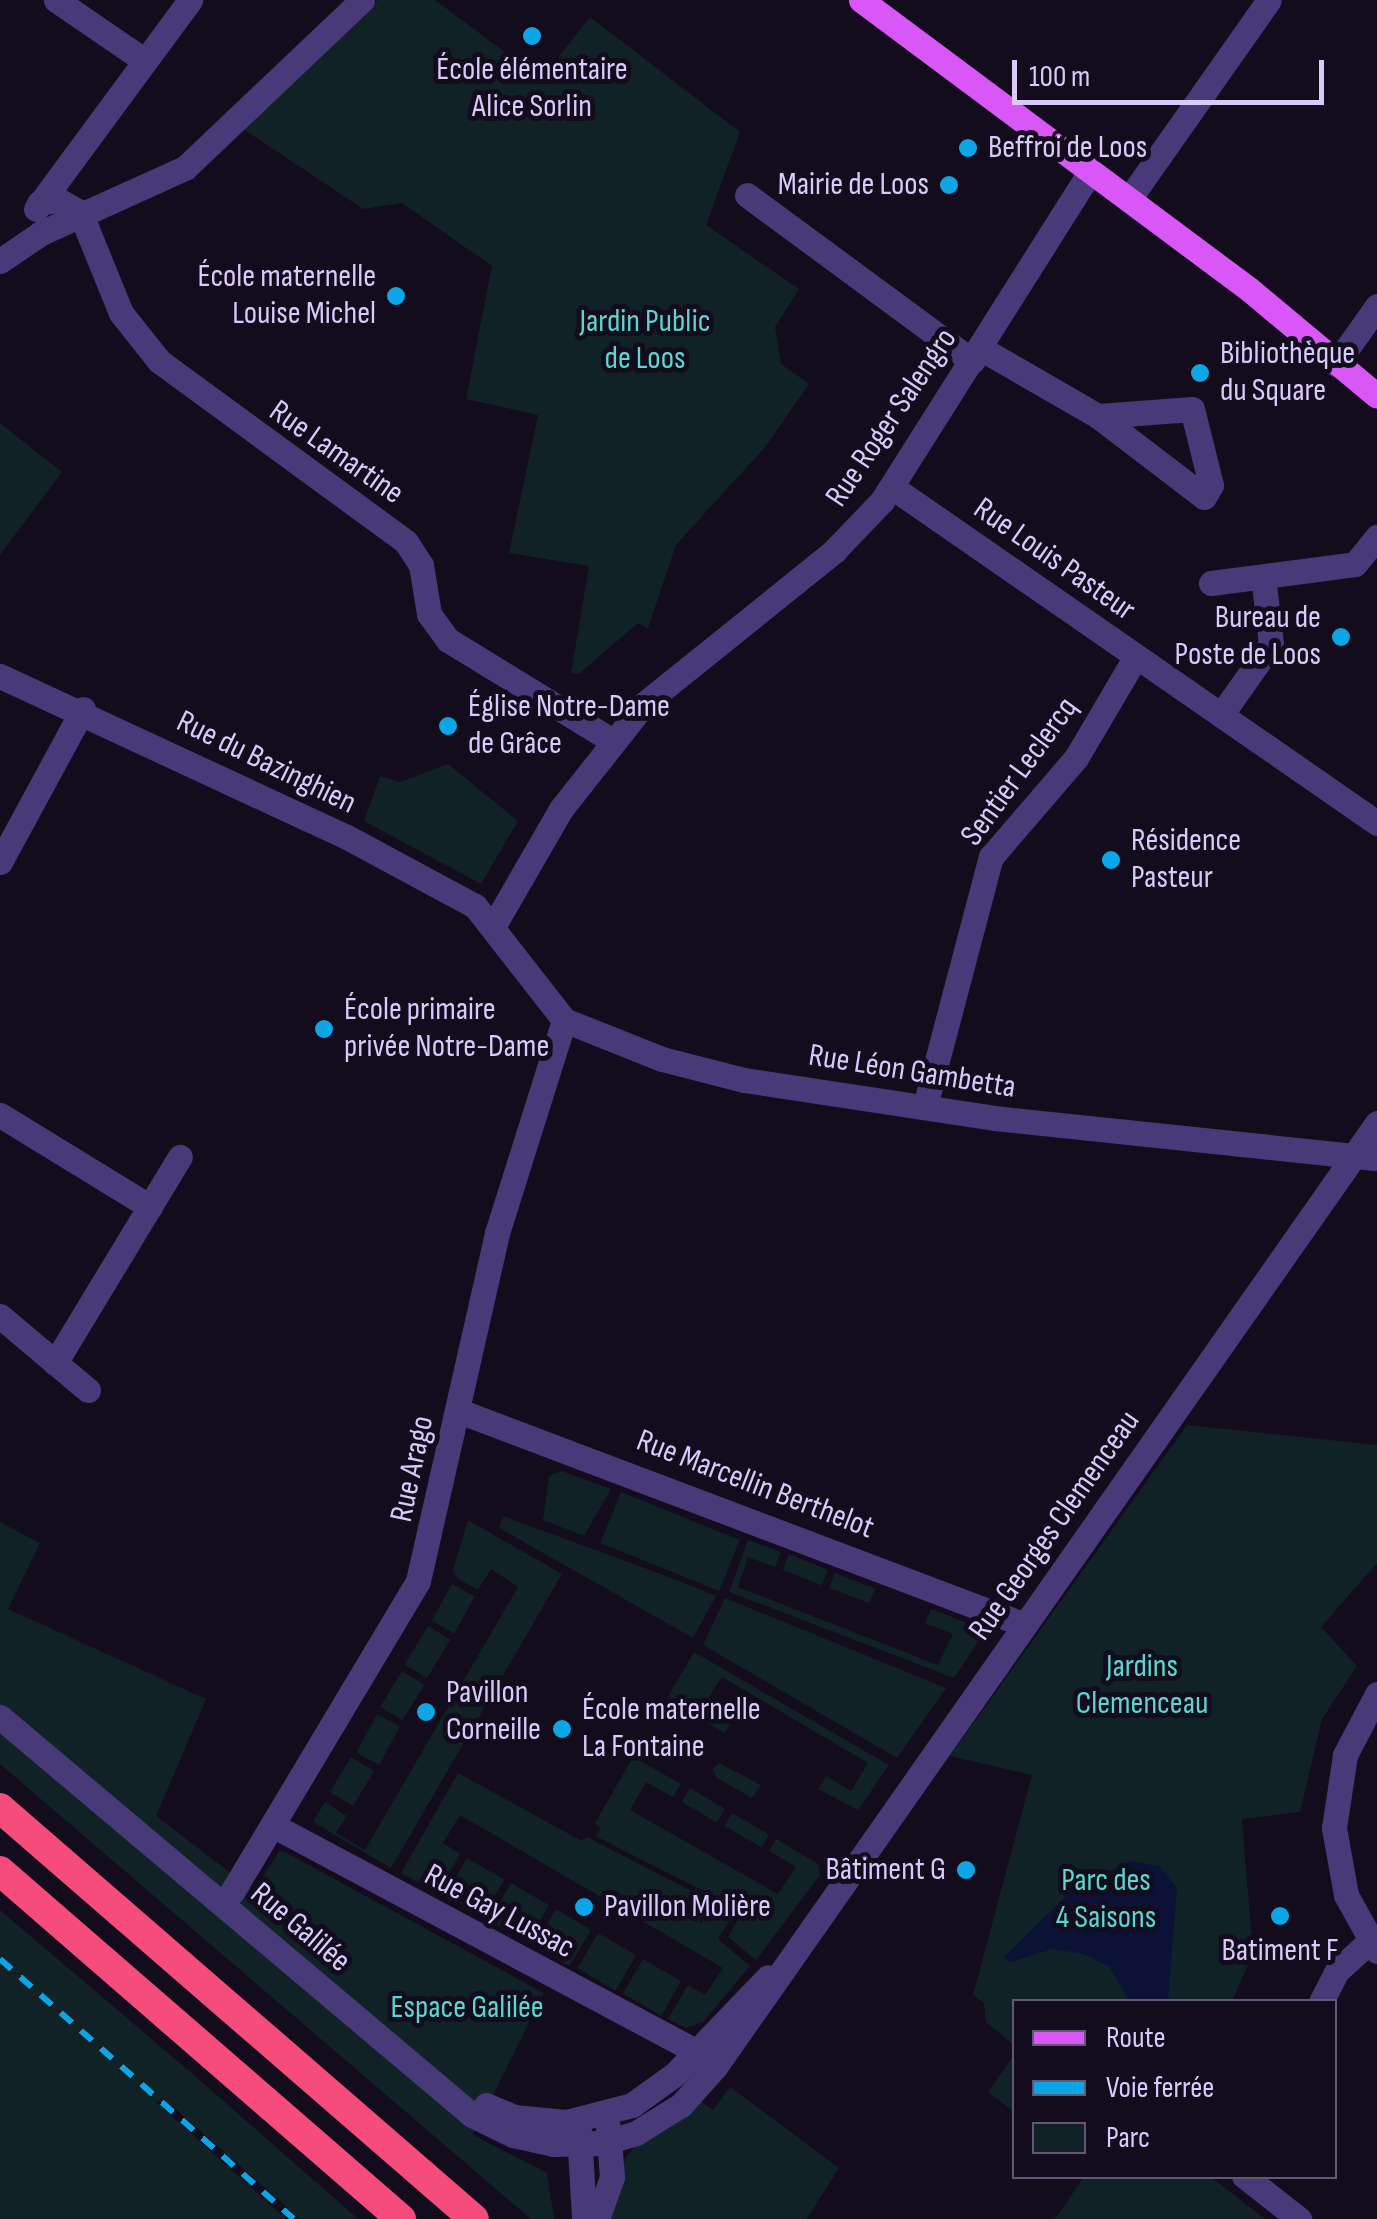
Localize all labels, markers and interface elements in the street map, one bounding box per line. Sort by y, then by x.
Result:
marker: École élémentaire Alice Sorlin [521,25,543,47]
scale bar [1017,40,1330,102]
place label: École élémentaire Alice Sorlin [436,52,628,127]
text: 100 m [1029,59,1090,95]
place label: Beffroi de Loos [988,129,1147,167]
marker: Beffroi de Loos [957,137,979,159]
place label: Mairie de Loos [778,166,929,204]
marker: Mairie de Loos [938,174,960,196]
place label: École maternelle Louise Michel [197,259,376,334]
marker: École maternelle Louise Michel [385,285,407,307]
park label: Jardin Public de Loos [579,304,711,379]
street label: Rue Roger Salengro [818,322,966,514]
place label: Bibliothèque du Square [1220,336,1355,411]
marker: Bibliothèque du Square [1189,362,1211,384]
street label: Rue Lamartine [262,393,410,513]
street label: Rue Louis Pasteur [966,490,1142,630]
place label: Bureau de Poste de Loos [1174,600,1321,675]
marker: Bureau de Poste de Loos [1330,626,1352,648]
place label: Église Notre-Dame de Grâce [468,689,670,764]
street label: Sentier Leclercq [953,690,1087,854]
street label: Rue du Bazinghien [170,703,362,823]
marker: Église Notre-Dame de Grâce [437,715,459,737]
place label: Résidence Pasteur [1131,823,1241,898]
marker: Résidence Pasteur [1100,849,1122,871]
place label: École primaire privée Notre-Dame [344,992,549,1067]
marker: École primaire privée Notre-Dame [313,1018,335,1040]
street label: Rue Léon Gambetta [806,1037,1018,1107]
street label: Rue Georges Clemenceau [961,1404,1149,1648]
street label: Rue Arago [383,1413,443,1525]
street label: Rue Marcellin Berthelot [631,1422,879,1548]
park label: Jardins Clemenceau [1076,1649,1208,1724]
place label: Pavillon Corneille [446,1675,541,1750]
place label: École maternelle La Fontaine [582,1692,761,1767]
marker: Pavillon Corneille [415,1701,437,1723]
marker: École maternelle La Fontaine [551,1718,573,1740]
place label: Bâtiment G [825,1851,946,1889]
street label: Rue Gay Lussac [417,1856,581,1968]
marker: Bâtiment G [955,1859,977,1881]
park label: Parc des 4 Saisons [1056,1863,1156,1938]
street label: Rue Galilée [242,1875,358,1981]
place label: Pavillon Molière [604,1888,771,1926]
marker: Pavillon Molière [573,1896,595,1918]
marker: Batiment F [1269,1905,1291,1927]
place label: Batiment F [1221,1932,1339,1970]
park label: Espace Galilée [390,1989,544,2027]
legend [1012,1999,1337,2179]
text: Route [1106,2020,1165,2056]
text: Voie ferrée [1106,2070,1214,2106]
text: Parc [1106,2120,1150,2156]

